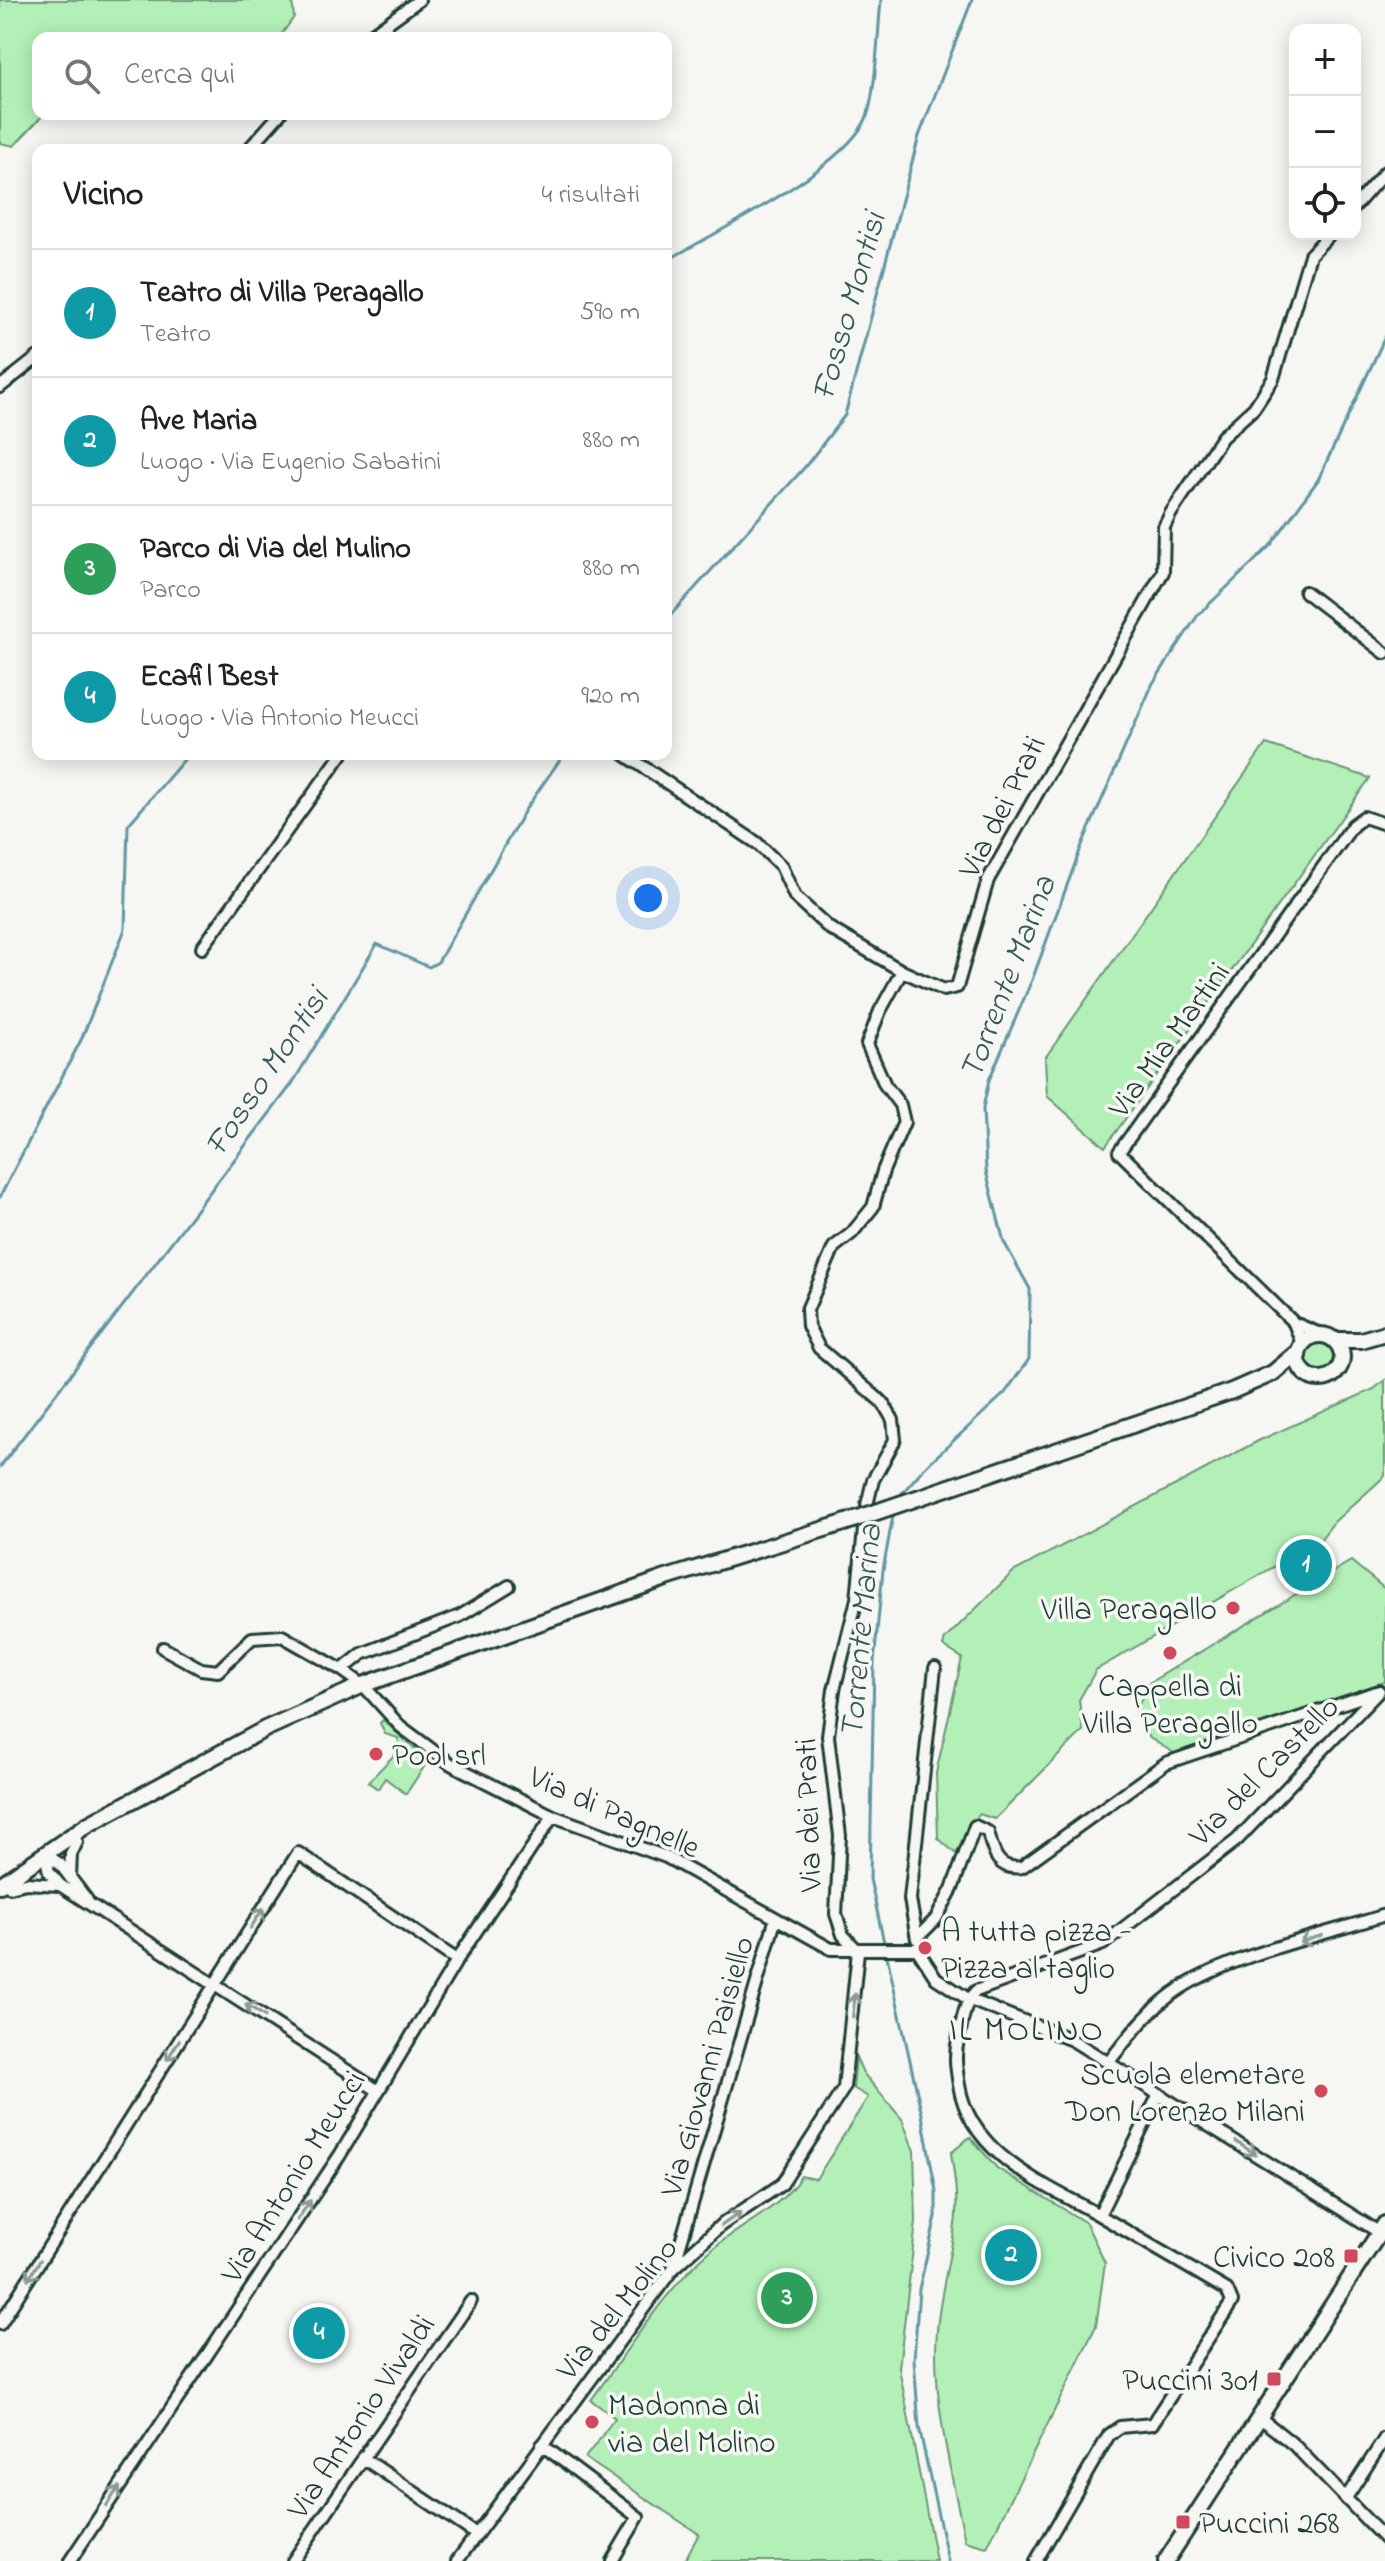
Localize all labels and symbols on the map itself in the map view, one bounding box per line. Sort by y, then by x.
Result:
water label: Fosso Montisi [800,204,902,407]
street label: Via dei Prati [948,728,1060,888]
water label: Torrente Marina [948,869,1072,1088]
your location [628,878,668,918]
street label: Via Mia Martini [1098,953,1244,1130]
water label: Fosso Montisi [193,977,345,1167]
water label: Torrente Marina [829,1522,897,1741]
pin: 1 [1280,1535,1332,1595]
place label: Villa Peragallo [1040,1588,1217,1635]
marker: Villa Peragallo [1224,1599,1242,1617]
marker: Cappella di Villa Peragallo [1161,1644,1179,1662]
place label: Cappella di Villa Peragallo [1081,1665,1258,1749]
street label: Via del Castello [1179,1686,1352,1859]
place label: Pool srl [392,1734,486,1781]
street label: Via dei Prati [784,1737,837,1894]
marker: Pool srl [367,1745,385,1763]
street label: Via di Pagnelle [520,1755,707,1873]
one-way arrow [249,1907,265,1930]
place label: A tutta pizza - Pizza al taglio [941,1910,1132,1994]
street label: Via Giovanni Paisiello [649,1931,769,2203]
one-way arrow [1299,1933,1324,1947]
marker: A tutta pizza - Pizza al taglio [916,1939,934,1957]
one-way arrow [846,1992,861,2019]
one-way arrow [244,2002,266,2019]
district label: IL MOLINO [949,2007,1105,2057]
one-way arrow [164,2038,180,2061]
place label: Scuola elemetare Don Lorenzo Milani [1064,2053,1306,2137]
street label: Via Antonio Meucci [210,2062,379,2294]
marker: Scuola elemetare Don Lorenzo Milani [1312,2082,1330,2100]
one-way arrow [1234,2140,1257,2156]
one-way arrow [296,2199,312,2222]
one-way arrow [719,2211,741,2227]
pin: 2 [985,2225,1037,2285]
street label: Via del Molino [546,2229,691,2393]
place label: Civico 208 [1213,2236,1335,2283]
marker: Civico 208 [1342,2247,1360,2265]
one-way arrow [26,2258,42,2281]
pin: 3 [761,2268,813,2328]
pin: 4 [293,2303,345,2363]
street label: Via Antonio Vivaldi [276,2306,449,2531]
place label: Puccini 301 [1122,2359,1258,2406]
marker: Puccini 301 [1265,2370,1283,2388]
place label: Madonna di via del Molino [608,2384,776,2468]
marker: Madonna di via del Molino [583,2413,601,2431]
one-way arrow [105,2486,121,2508]
place label: Puccini 268 [1199,2502,1340,2549]
marker: Puccini 268 [1174,2513,1192,2531]

